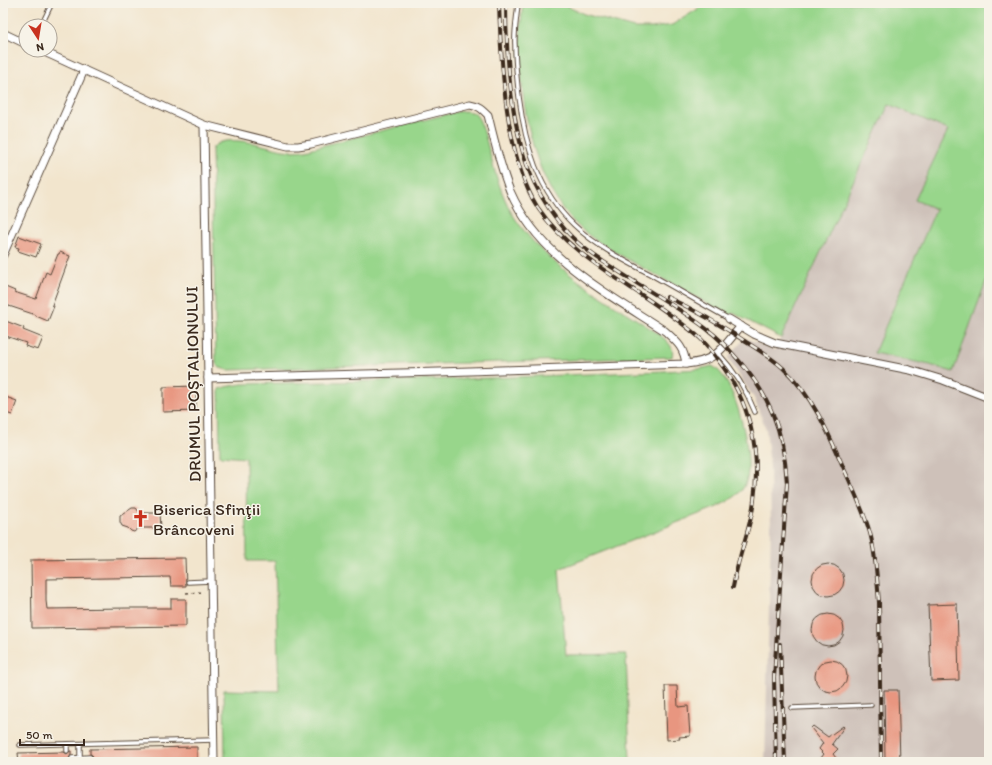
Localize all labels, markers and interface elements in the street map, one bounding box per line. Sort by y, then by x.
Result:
north arrow [18,18,58,58]
text: N [35,40,45,54]
street label: DRUMUL POȘTALIONULUI [181,286,205,482]
place label: Biserica Sfinţii Brâncoveni [153,499,260,539]
church icon: Biserica Sfinţii Brâncoveni [130,509,150,529]
scale bar [20,721,84,747]
text: 50 m [26,728,52,742]

